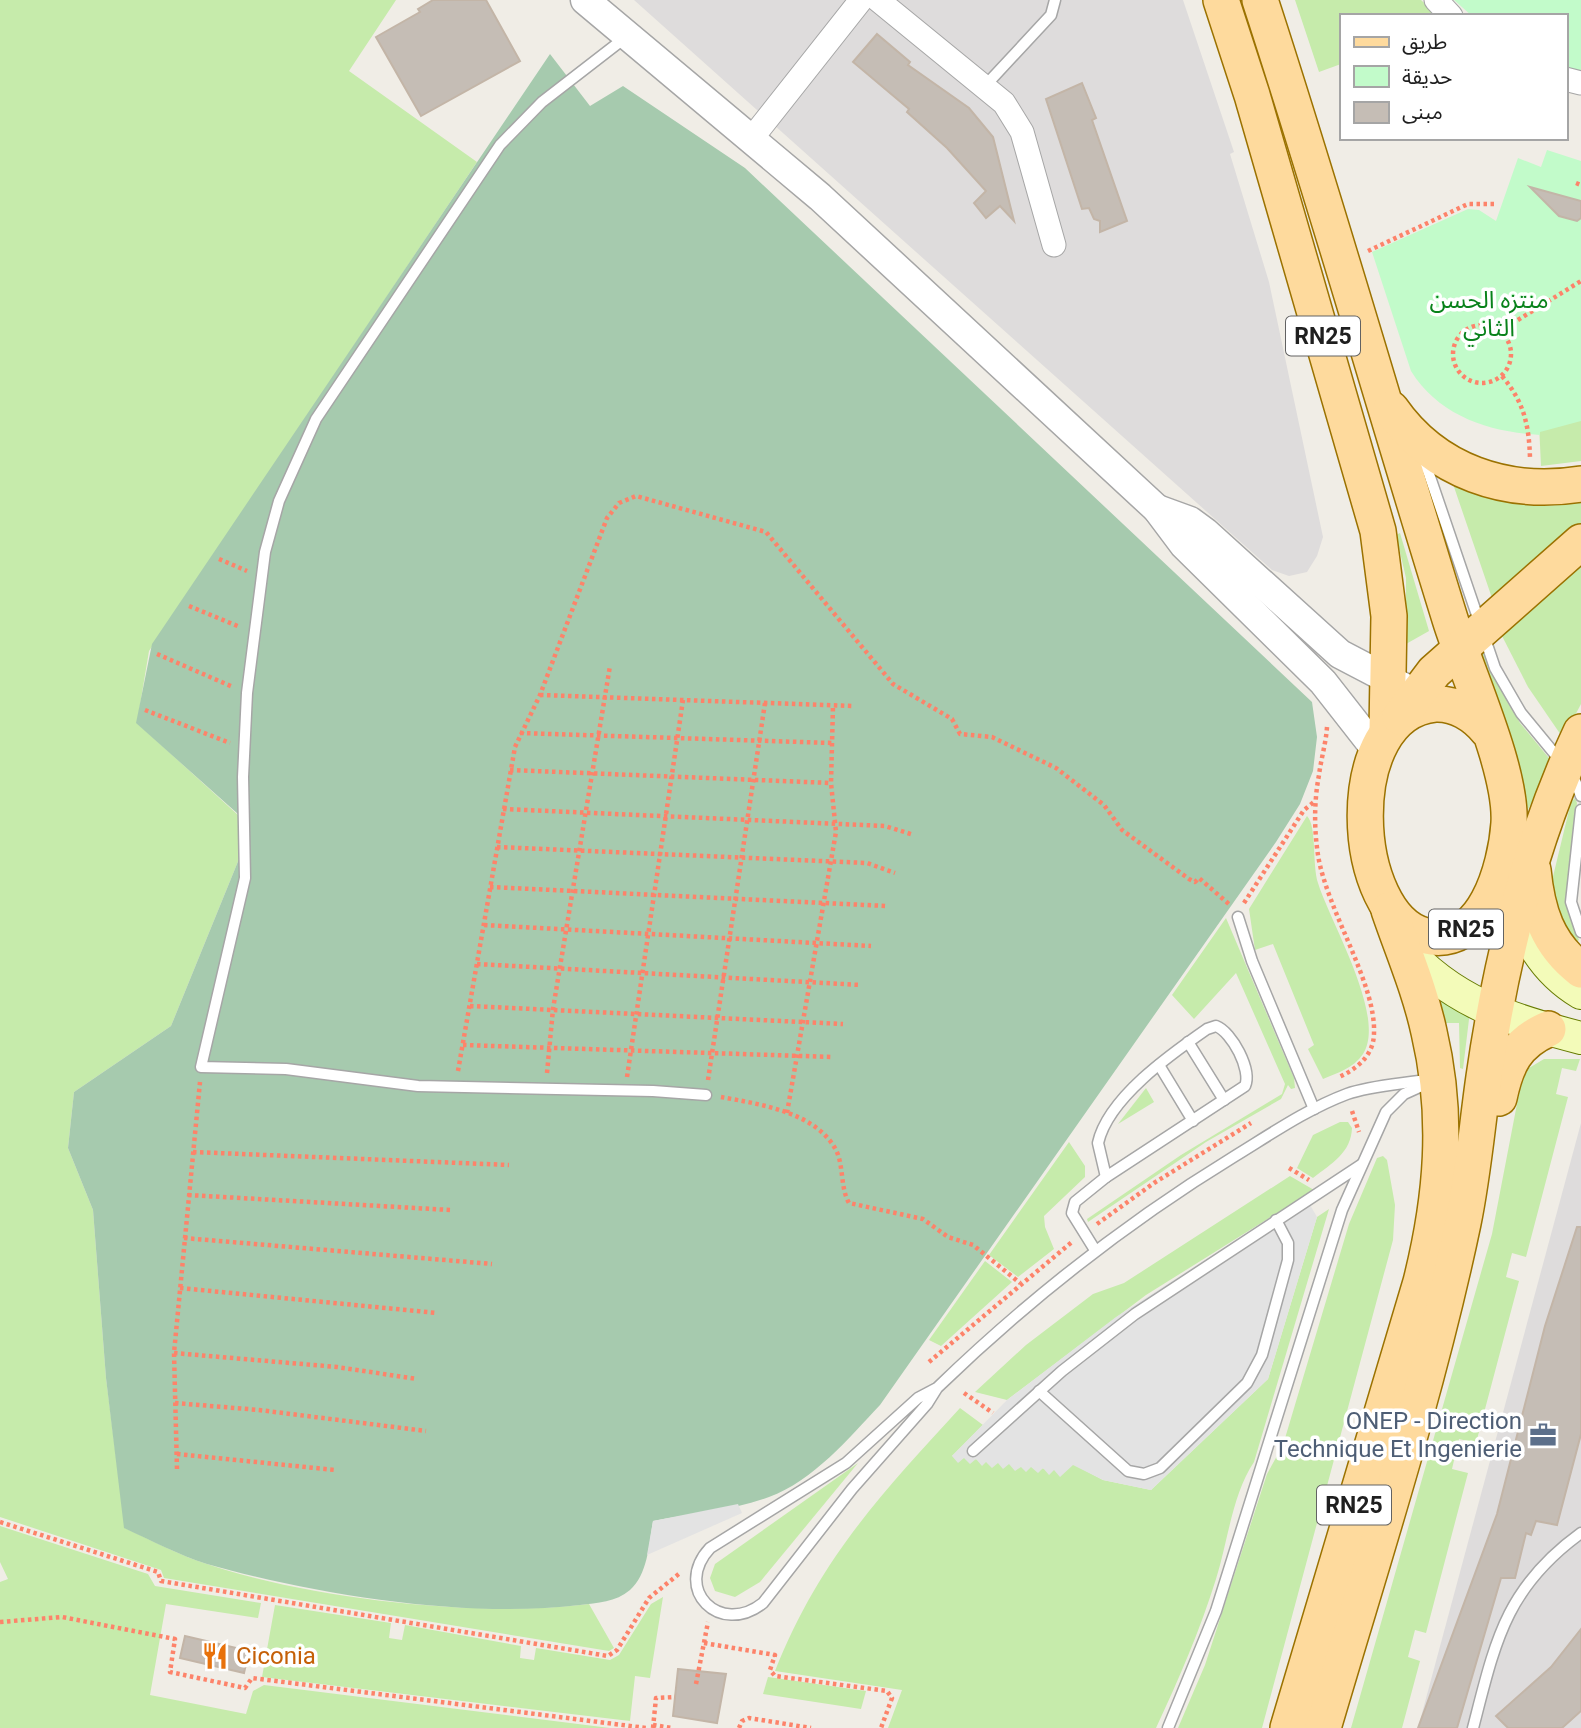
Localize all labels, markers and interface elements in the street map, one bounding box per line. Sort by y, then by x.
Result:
legend [1340,14,1567,140]
text: طريق [1402,30,1447,55]
text: حديقة [1402,65,1452,89]
text: مبنى [1402,100,1443,124]
park label: منتزه الحسن الثاني [1429,286,1549,347]
road number: RN25 [1286,316,1360,356]
road number: RN25 [1429,910,1503,948]
place label: ONEP - Direction Technique Et Ingenierie [1274,1407,1522,1463]
office icon: ONEP - Direction Technique Et Ingenierie [1528,1420,1558,1450]
road number: RN25 [1317,1486,1391,1524]
restaurant icon: Ciconia [200,1641,230,1671]
place label: Ciconia [236,1642,316,1670]

